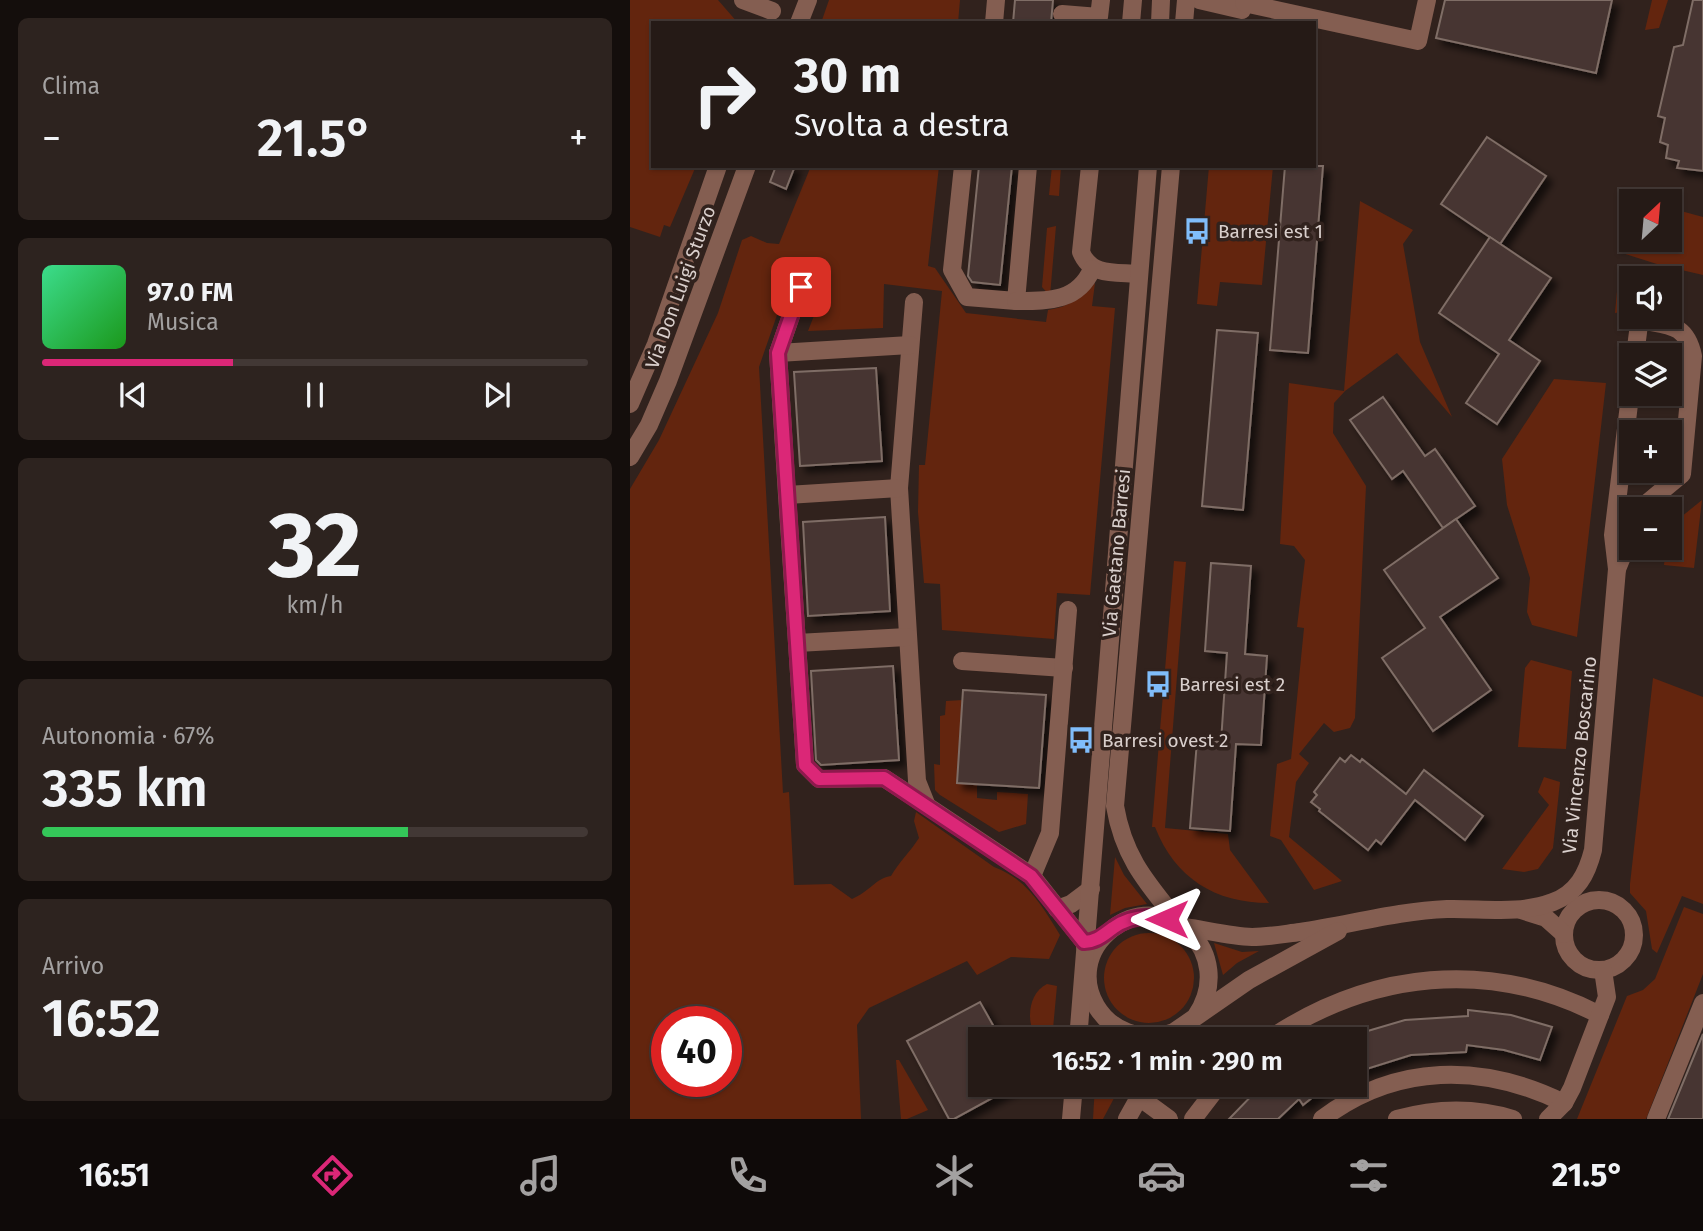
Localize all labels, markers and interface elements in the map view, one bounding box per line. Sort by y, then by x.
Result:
text: 30 m [794,46,901,105]
icon: right [679,49,770,140]
text: Clima [42,72,100,100]
text: Svolta a destra [794,106,1010,144]
text: 21.5° [257,107,373,170]
text: − [42,115,61,161]
text: + [569,115,588,161]
north arrow [1619,189,1682,252]
map controls [1619,189,1682,560]
street label: Via Don Luigi Sturzo [640,203,721,372]
bus stop icon: Barresi est 1 [1182,216,1212,246]
place label: Barresi est 1 [1218,220,1323,243]
pin [771,257,831,317]
button: sound [1619,266,1682,329]
icon: arrive [782,268,820,306]
text: 97.0 FM [147,277,233,308]
text: Musica [147,308,219,336]
button: layers [1619,343,1682,406]
icon: previous [114,376,152,414]
icon: pause [296,376,334,414]
icon: next [478,376,516,414]
button: + [1619,420,1682,483]
street label: Via Gaetano Barresi [1098,468,1135,638]
text: 32 [268,491,362,600]
button: − [1619,497,1682,560]
text: km/h [287,591,343,619]
street label: Via Vincenzo Boscarino [1558,655,1601,855]
bus stop icon: Barresi est 2 [1143,669,1173,699]
place label: Barresi est 2 [1179,673,1285,696]
text: Autonomia · 67% [42,722,214,750]
bus stop icon: Barresi ovest 2 [1066,725,1096,755]
place label: Barresi ovest 2 [1102,729,1228,752]
text: 335 km [42,757,208,820]
position arrow [1130,882,1204,956]
text: Arrivo [42,952,104,980]
text: 16:52 [42,987,161,1050]
speed limit sign: 40 [651,1006,742,1097]
text: 16:52 · 1 min · 290 m [1052,1046,1283,1077]
icon: directions [308,1151,357,1200]
icon: music [516,1151,565,1200]
icon: phone [723,1151,772,1200]
icon: climate [930,1151,979,1200]
icon: car [1137,1151,1186,1200]
icon: filters [1344,1151,1393,1200]
text: 16:51 [79,1156,150,1194]
text: 21.5° [1552,1156,1624,1194]

